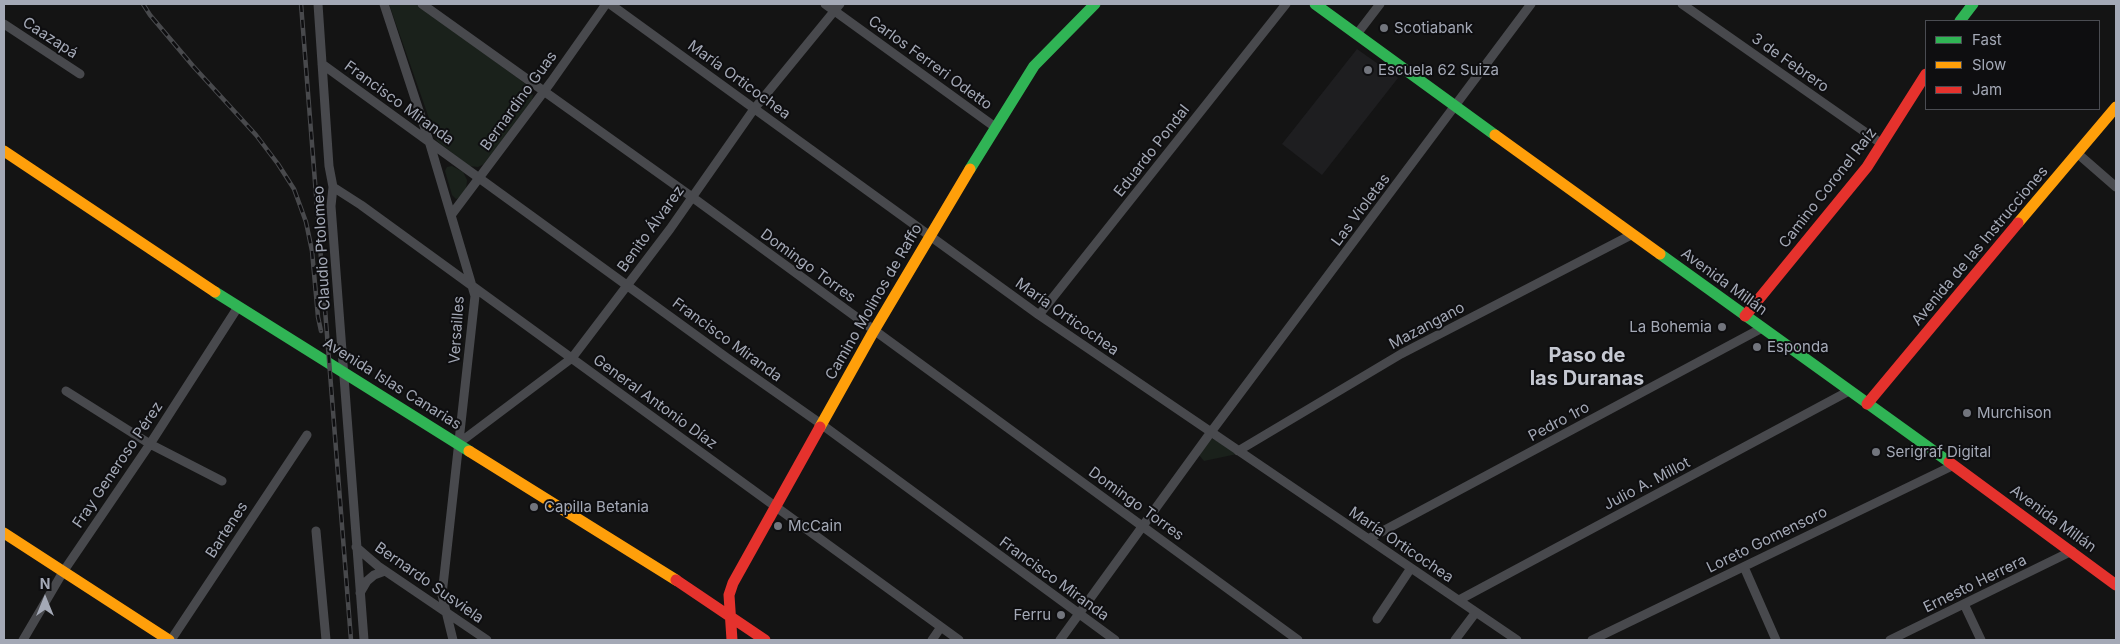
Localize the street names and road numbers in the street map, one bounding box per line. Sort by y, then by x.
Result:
street label: Carlos Ferreri Odetto [865,12,995,114]
street label: Caazapá [19,13,81,63]
street label: 3 de Febrero [1748,30,1832,96]
street label: María Orticochea [684,37,794,123]
street label: Bernardino Guas [477,48,561,154]
street label: Francisco Miranda [341,57,457,149]
street label: Eduardo Pondal [1110,101,1194,201]
street label: Camino Coronel Raíz [1775,124,1881,252]
street label: Avenida de las Instrucciones [1908,163,2052,329]
street label: Las Violetas [1328,170,1394,250]
street label: Benito Álvarez [614,182,688,276]
street label: Claudio Ptolomeo [310,185,334,311]
street label: Camino Molinos de Raffo [822,221,926,383]
street label: Domingo Torres [757,225,859,307]
street label: Avenida Millán [1677,245,1771,319]
street label: María Orticochea [1012,275,1122,359]
street label: Francisco Miranda [669,294,785,386]
street label: Versailles [446,296,468,364]
street label: Mazangano [1386,299,1468,353]
street label: Avenida Islas Canarias [320,334,464,434]
street label: General Antonio Díaz [589,351,721,453]
street label: Fray Generoso Pérez [69,398,167,532]
street label: Pedro 1ro [1525,398,1593,446]
street label: Julio A. Millot [1601,454,1693,514]
street label: Domingo Torres [1085,463,1187,545]
street label: Avenida Millán [2006,482,2100,556]
street label: Bartenes [202,499,252,561]
street label: María Orticochea [1345,503,1457,587]
street label: Loreto Gomensoro [1704,503,1830,577]
street label: Francisco Miranda [996,533,1112,625]
street label: Bernardo Susviela [371,539,487,627]
street label: Ernesto Herrera [1921,551,2029,617]

